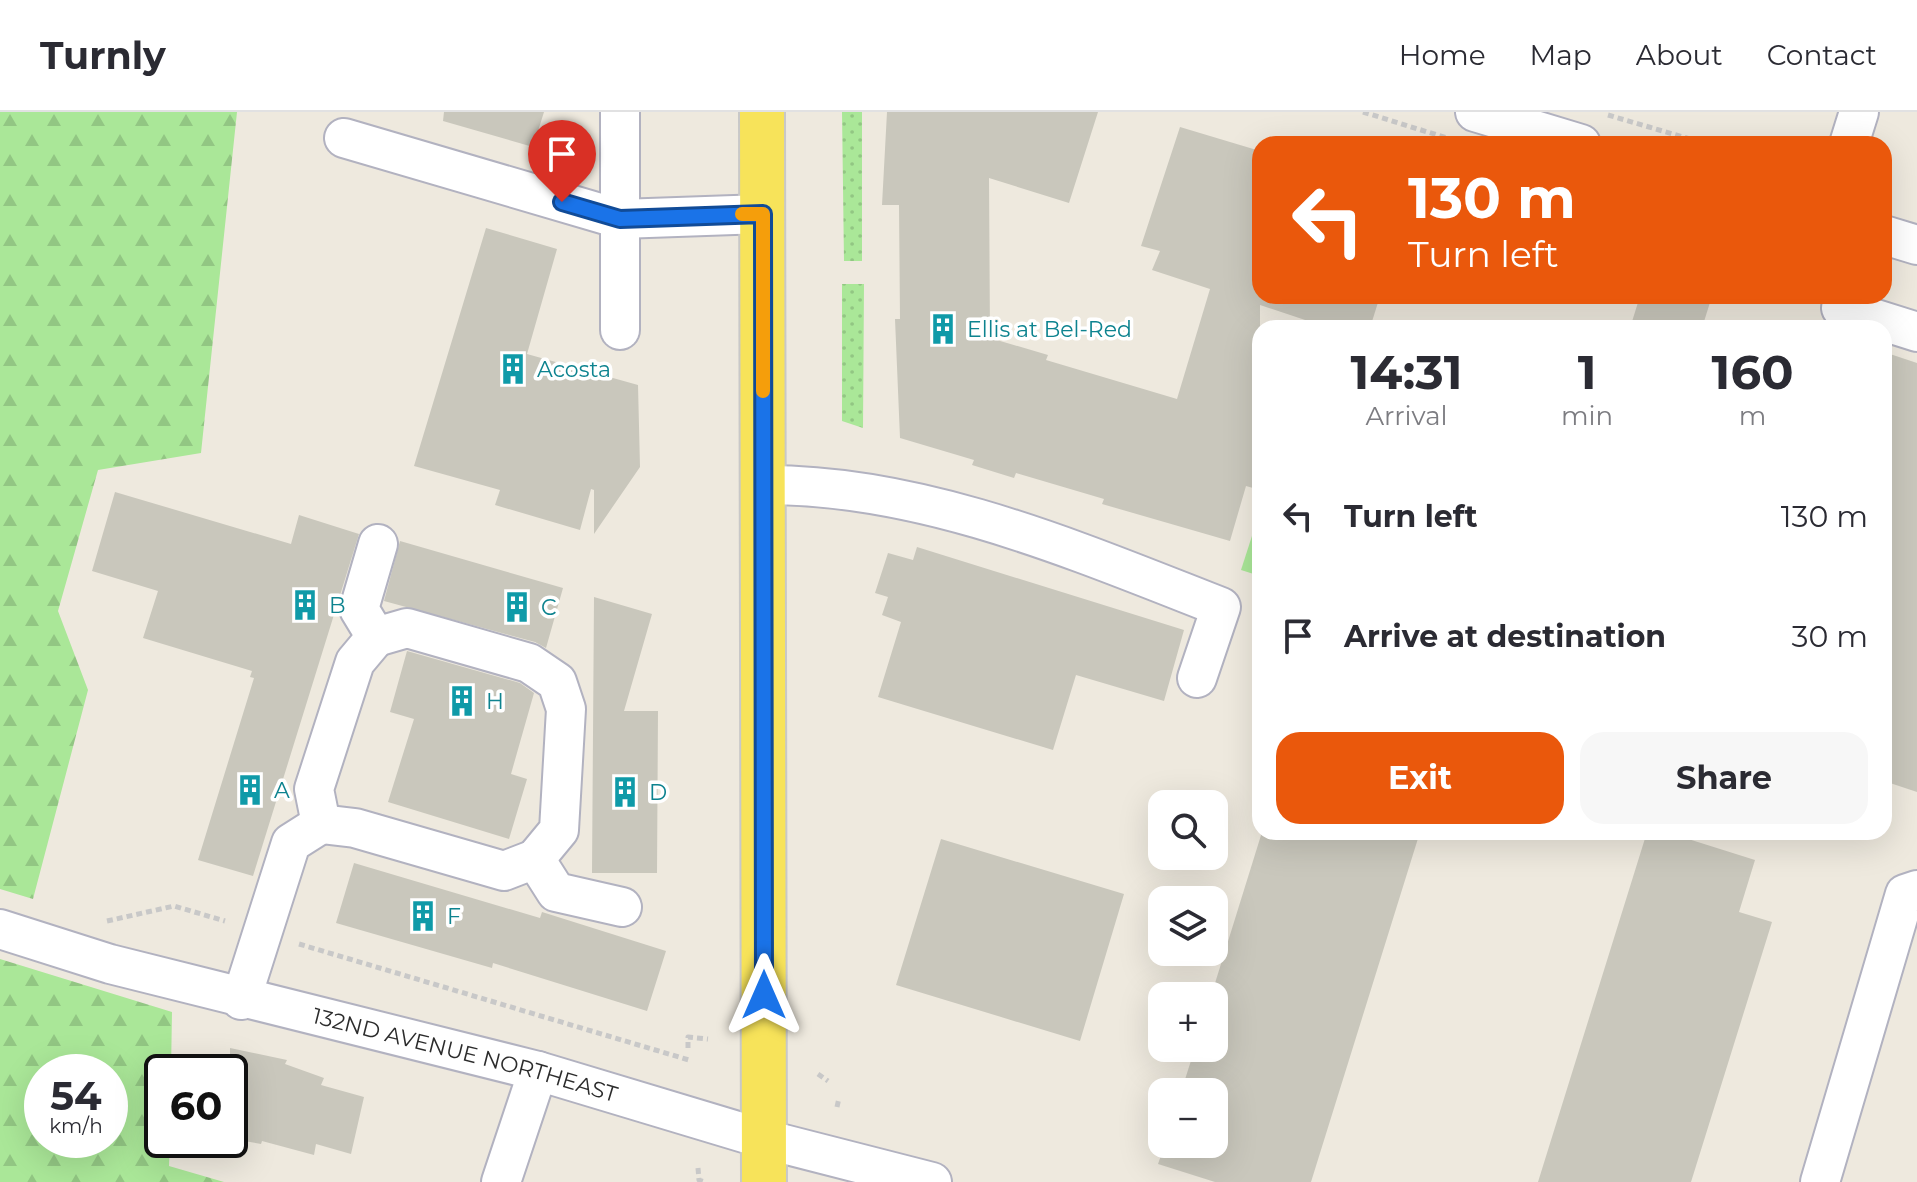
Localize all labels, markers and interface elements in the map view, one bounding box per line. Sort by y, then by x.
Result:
text: Turnly [40,32,166,79]
text: Home [1399,38,1486,72]
text: Map [1530,38,1592,72]
text: About [1636,38,1723,72]
text: Contact [1767,38,1877,72]
pin [528,120,596,202]
icon: arrive [540,132,584,176]
text: 130 m [1408,164,1576,232]
icon: left [1276,168,1380,272]
text: Turn left [1408,232,1559,276]
building icon: Ellis at Bel-Red [926,312,960,346]
place label: Ellis at Bel-Red [967,316,1132,343]
text: 14:31 [1350,343,1463,401]
text: 1 [1578,343,1596,401]
text: 160 [1712,343,1794,401]
building icon: Acosta [496,352,530,386]
place label: Acosta [537,356,611,383]
text: Arrival [1365,400,1447,432]
text: min [1561,400,1613,432]
text: m [1739,400,1766,432]
icon: left [1276,494,1320,538]
text: Turn left [1344,498,1477,535]
text: 130 m [1781,498,1868,535]
building icon: B [288,588,322,622]
building icon: C [500,590,534,624]
place label: B [329,592,346,619]
place label: C [541,594,557,621]
icon: arrive [1276,614,1320,658]
text: Arrive at destination [1344,618,1666,655]
text: 30 m [1792,618,1868,655]
building icon: H [445,684,479,718]
place label: H [486,688,504,715]
button: Exit [1276,732,1564,824]
button: Share [1580,732,1868,824]
building icon: A [233,773,267,807]
building icon: D [608,775,642,809]
place label: A [274,777,290,804]
place label: D [649,779,667,806]
map controls [1148,790,1228,1158]
button: search [1148,790,1228,870]
button: layers [1148,886,1228,966]
building icon: F [406,899,440,933]
place label: F [447,903,461,930]
position arrow [722,953,806,1037]
button: + [1148,982,1228,1062]
street label: 132ND AVENUE NORTHEAST [310,1002,621,1108]
speed limit sign: 60 [144,1054,248,1158]
text: 54 [50,1071,102,1120]
button: − [1148,1078,1228,1158]
text: km/h [49,1114,103,1138]

